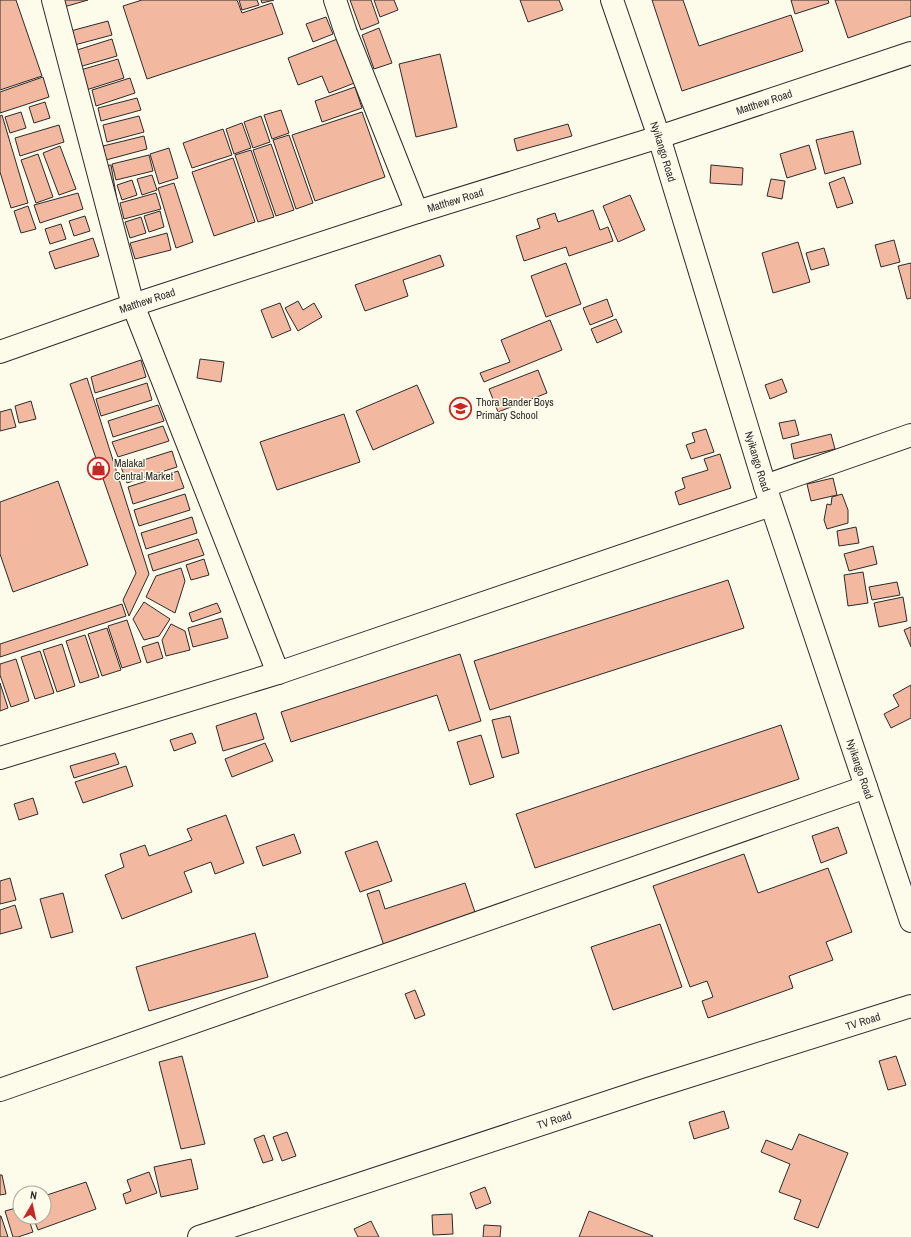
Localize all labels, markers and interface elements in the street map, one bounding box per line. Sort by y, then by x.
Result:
street label: Matthew Road [734,86,794,118]
street label: Nyikango Road [647,120,679,183]
street label: Matthew Road [425,185,485,215]
street label: Matthew Road [117,285,177,316]
school or university icon: Thora Bander Boys Primary School [447,395,473,421]
place label: Thora Bander Boys Primary School [476,395,554,422]
street label: Nyikango Road [742,430,773,494]
shop icon: Malakal Central Market [85,456,111,482]
place label: Malakal Central Market [114,456,174,483]
street label: Nyikango Road [843,737,877,801]
street label: TV Road [844,1009,882,1033]
street label: TV Road [535,1108,573,1132]
north arrow [12,1185,52,1225]
text: N [29,1188,38,1203]

